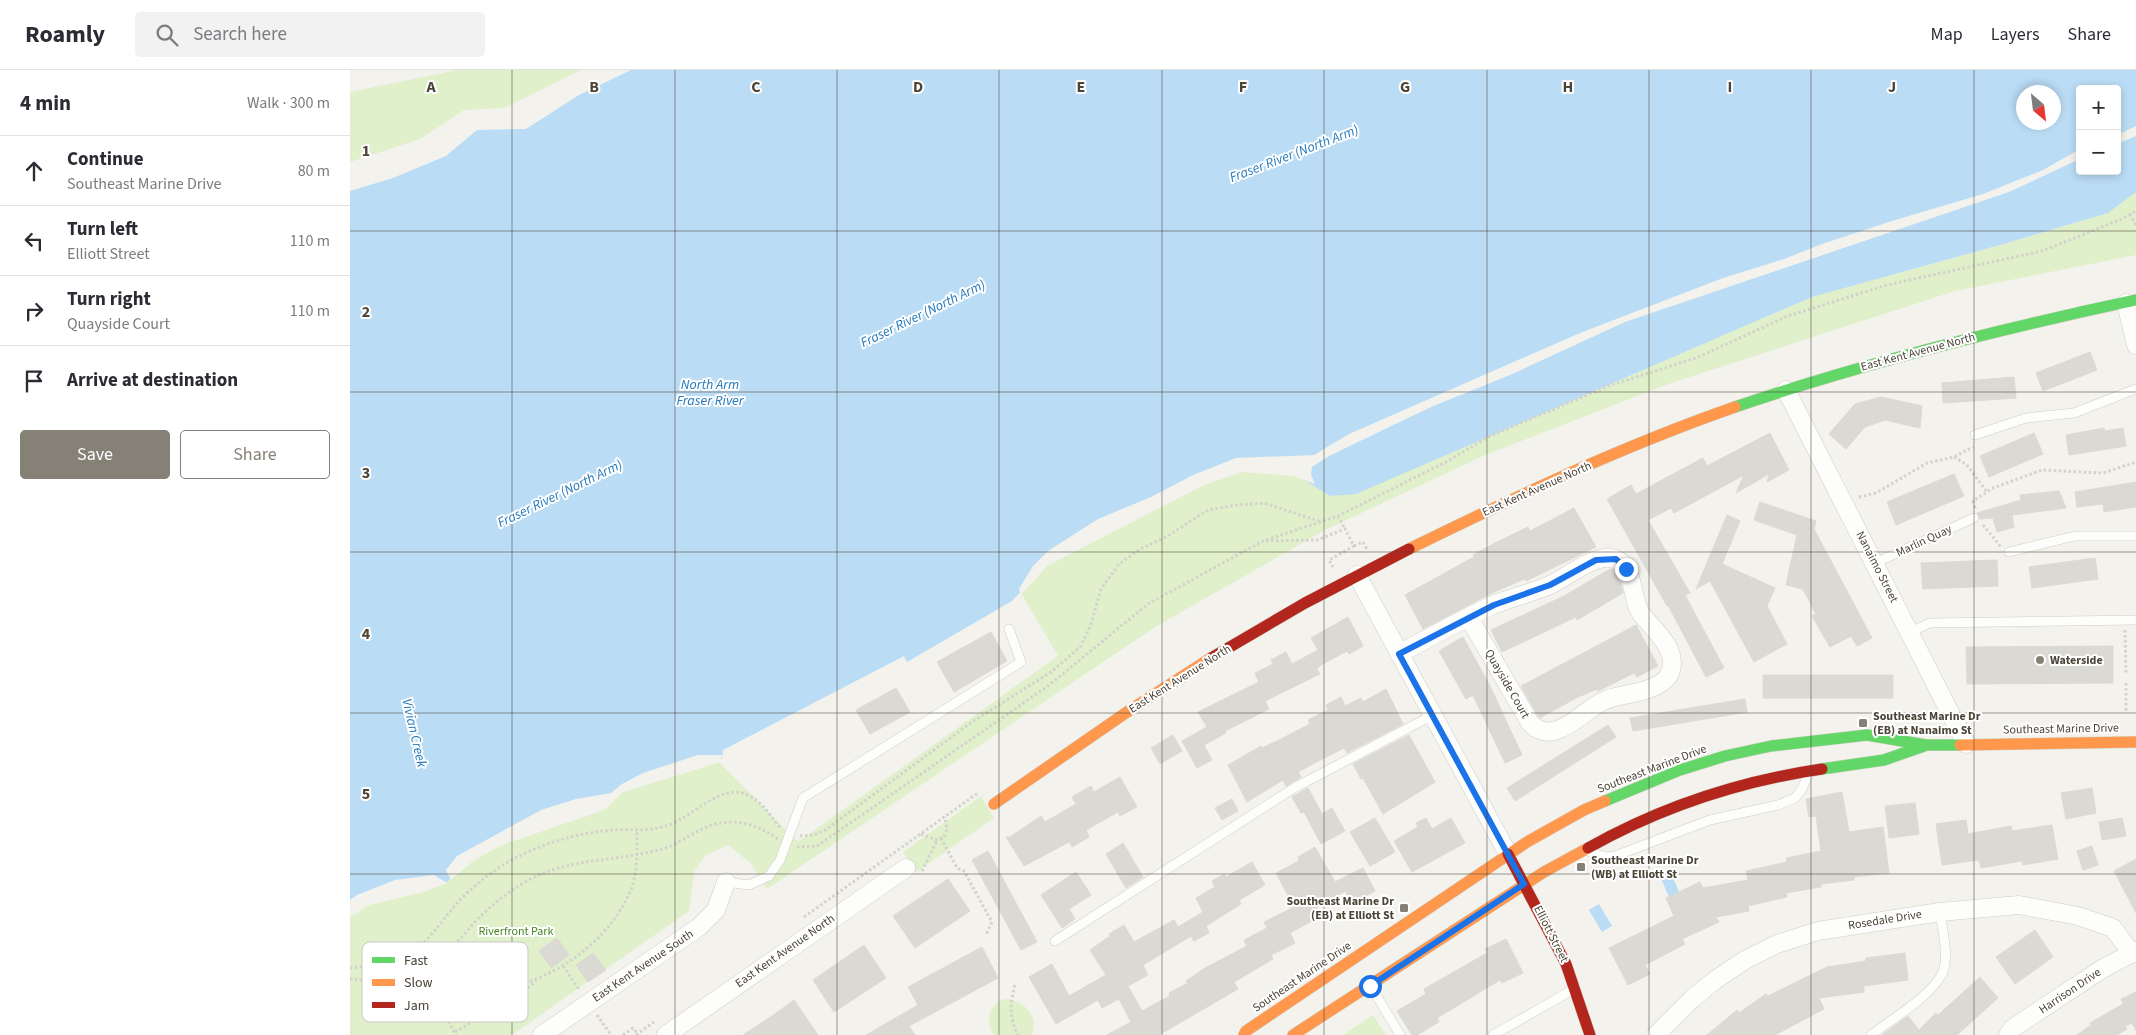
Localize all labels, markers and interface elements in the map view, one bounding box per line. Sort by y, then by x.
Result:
search box [135,12,485,57]
text: Roamly [25,17,105,52]
icon: search [153,21,181,49]
text: Search here [193,21,287,48]
text: Map [1931,22,1963,47]
text: Layers [1991,22,2040,47]
text: Share [2068,22,2111,47]
text: A [425,76,436,98]
text: B [589,76,599,98]
text: C [751,76,761,98]
text: D [913,76,923,98]
text: E [1077,76,1085,98]
text: F [1239,76,1247,98]
text: G [1400,76,1410,98]
text: H [1563,76,1573,98]
text: I [1728,76,1732,98]
text: J [1888,76,1896,98]
north arrow [2016,85,2061,130]
map controls [2076,85,2121,175]
button: + [2076,85,2121,130]
text: 4 min [20,88,71,118]
text: Walk · 300 m [247,92,330,114]
water label: Fraser River (North Arm) [1227,120,1361,188]
button: − [2076,130,2121,175]
text: 1 [362,140,370,162]
text: Continue [67,146,144,173]
icon: ahead [20,157,48,185]
text: 80 m [298,160,330,182]
text: Southeast Marine Drive [67,173,222,195]
text: Turn left [67,216,138,243]
icon: left [20,227,48,255]
text: 110 m [290,230,330,252]
text: Elliott Street [67,243,150,265]
water label: Fraser River (North Arm) [857,275,989,353]
text: Turn right [67,286,151,313]
icon: right [20,297,48,325]
text: 110 m [290,300,330,322]
text: 2 [362,301,370,323]
text: Quayside Court [67,313,170,335]
street label: East Kent Avenue North [1859,329,1977,375]
icon: arrive [20,367,48,395]
text: Arrive at destination [67,367,238,394]
water label: North Arm Fraser River [676,375,745,411]
button: Save [20,430,170,479]
button: Share [180,430,330,479]
water label: Fraser River (North Arm) [494,455,626,533]
street label: East Kent Avenue North [1480,457,1594,521]
text: 3 [362,462,370,484]
street label: Marlin Quay [1893,520,1955,561]
street label: Nanaimo Street [1852,528,1902,606]
route end [1615,558,1638,581]
text: 4 [362,623,371,645]
street label: East Kent Avenue North [1126,641,1234,717]
street label: Quayside Court [1480,646,1534,722]
place label: Waterside [2050,652,2103,669]
marker: Waterside [2034,654,2046,666]
water label: Vivian Creek [396,697,432,770]
place label: Southeast Marine Dr (EB) at Nanaimo St [1873,708,1981,739]
marker: Southeast Marine Dr (EB) at Nanaimo St [1857,717,1869,729]
street label: Southeast Marine Drive [2003,719,2119,739]
street label: Southeast Marine Drive [1595,740,1709,798]
text: 5 [362,783,370,805]
place label: Southeast Marine Dr (WB) at Elliott St [1591,852,1699,883]
marker: Southeast Marine Dr (WB) at Elliott St [1575,861,1587,873]
place label: Southeast Marine Dr (EB) at Elliott St [1286,893,1394,924]
marker: Southeast Marine Dr (EB) at Elliott St [1398,902,1410,914]
street label: Elliott Street [1529,903,1573,965]
street label: Rosedale Drive [1847,906,1923,934]
street label: East Kent Avenue North [732,910,838,992]
park label: Riverfront Park [479,923,554,940]
street label: East Kent Avenue South [589,926,697,1006]
street label: Southeast Marine Drive [1249,938,1355,1016]
legend [362,942,528,1022]
text: Fast [404,951,428,971]
street label: Harrison Drive [2036,964,2104,1018]
text: Slow [404,973,433,993]
route start [1359,975,1382,998]
text: Jam [404,996,429,1016]

